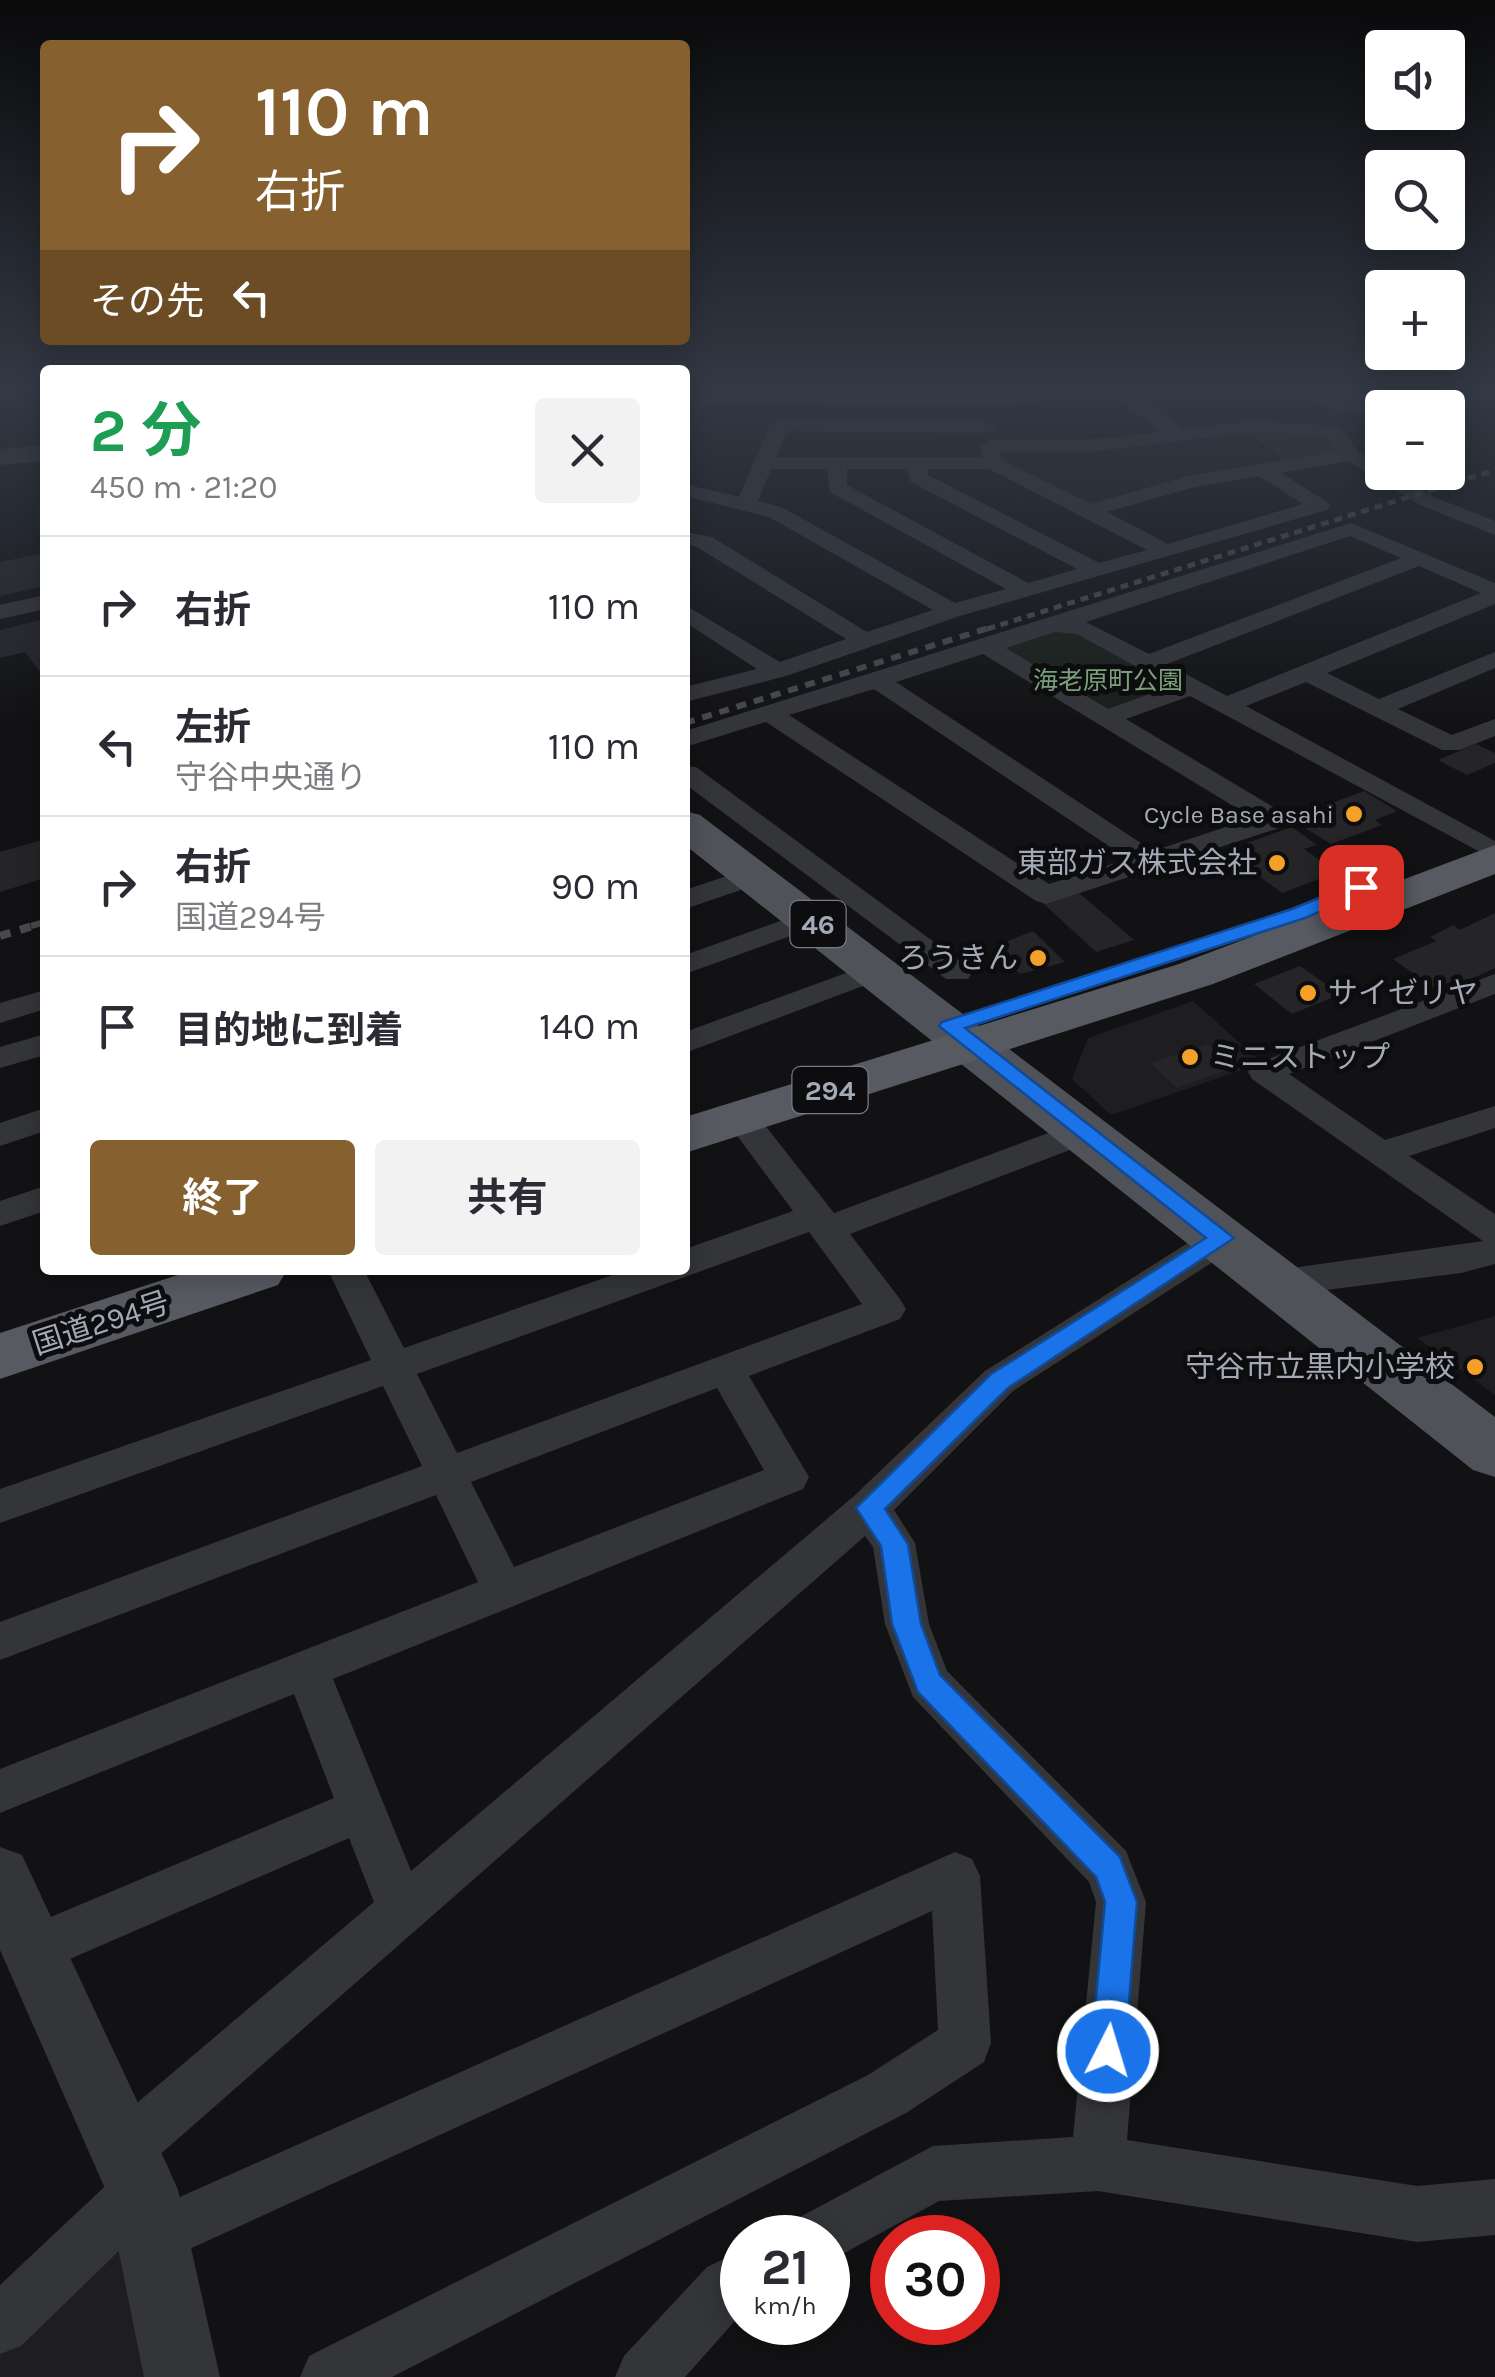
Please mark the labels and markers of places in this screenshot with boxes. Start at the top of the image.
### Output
place label: Cycle Base asahi [1144,800,1334,829]
marker: Cycle Base asahi [1343,803,1365,825]
place label: 東部ガス株式会社 [1017,845,1257,881]
pin [1319,845,1404,930]
marker: 東部ガス株式会社 [1266,852,1288,874]
place label: ろうきん [898,940,1018,976]
marker: ろうきん [1027,947,1049,969]
place label: サイゼリヤ [1328,975,1478,1011]
marker: サイゼリヤ [1297,982,1319,1004]
place label: ミニストップ [1210,1039,1390,1075]
marker: ミニストップ [1179,1046,1201,1068]
place label: 守谷市立黒内小学校 [1185,1349,1455,1385]
marker: 守谷市立黒内小学校 [1464,1356,1486,1378]

